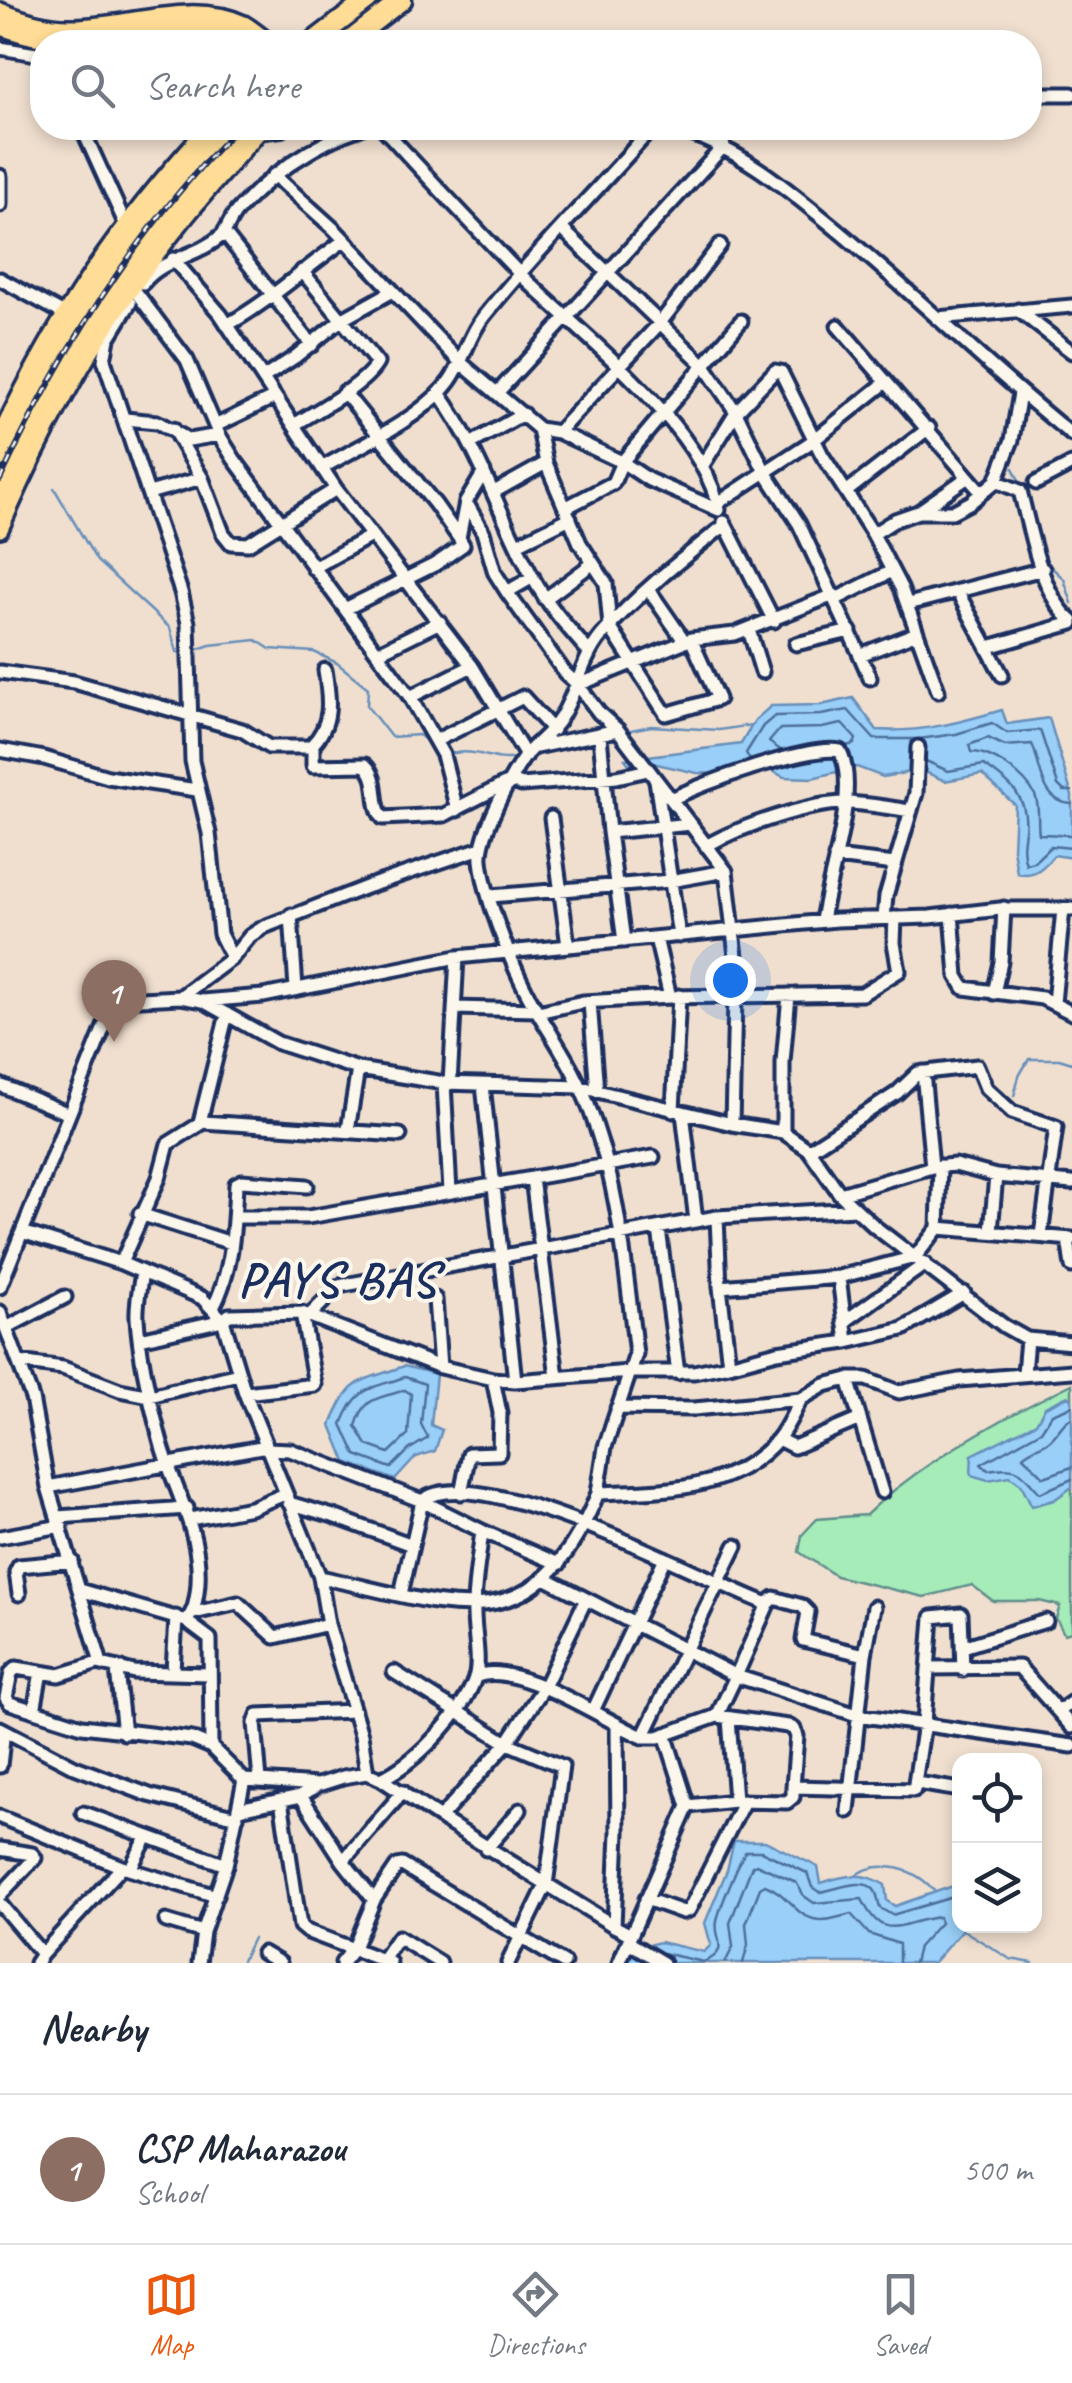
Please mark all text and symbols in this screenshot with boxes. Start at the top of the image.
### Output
search box [30,30,1042,140]
icon: search [65,58,120,113]
text: Search here [145,62,300,109]
your location [705,955,756,1006]
pin: 1 [82,960,146,1042]
district label: PAYS BAS [238,1248,447,1311]
map controls [952,1753,1042,1933]
button: locate [952,1753,1042,1843]
button: layers [952,1843,1042,1933]
text: Nearby [40,2002,146,2055]
text: CSP Maharazou [135,2125,345,2172]
text: 1 [65,2149,80,2190]
text: 500 m [963,2149,1032,2190]
text: School [135,2172,204,2213]
tab: Map [144,2267,199,2362]
tab: Directions [487,2267,585,2362]
tab: Saved [873,2267,928,2362]

